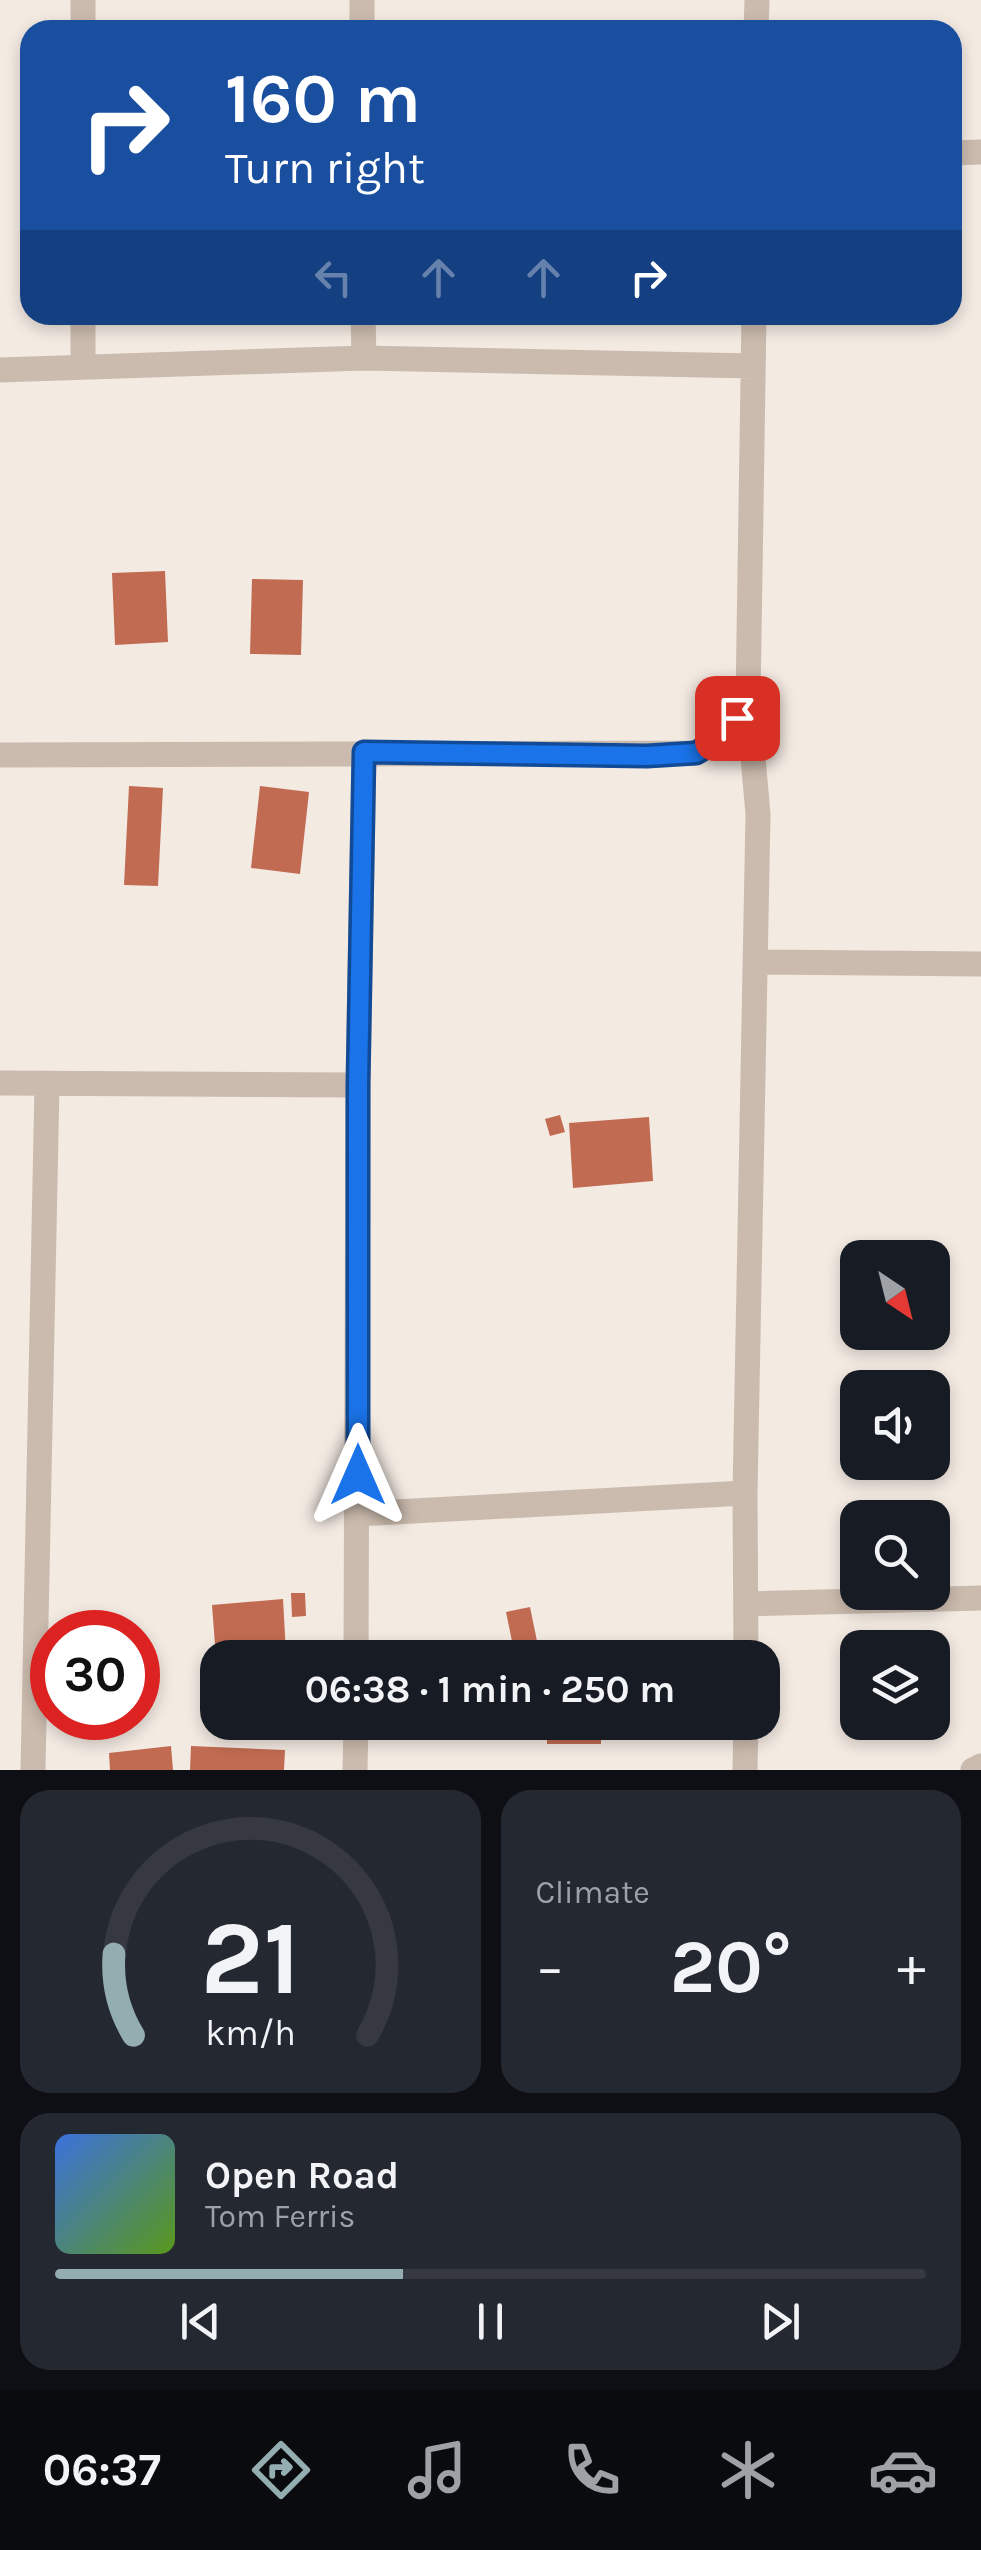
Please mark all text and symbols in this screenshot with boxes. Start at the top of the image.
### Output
text: 160 m [225,58,421,140]
icon: right [60,60,190,190]
text: Turn right [225,142,425,194]
icon: left [306,250,361,305]
icon: ahead [411,250,466,305]
icon: ahead [516,250,571,305]
icon: right [621,250,676,305]
pin [695,676,780,761]
icon: arrive [710,691,765,746]
north arrow [840,1240,950,1350]
map controls [840,1240,950,1740]
button: sound [840,1370,950,1480]
position arrow [306,1423,410,1527]
button: search [840,1500,950,1610]
speed limit sign: 30 [30,1610,160,1740]
button: layers [840,1630,950,1740]
text: 06:38 · 1 min · 250 m [305,1667,675,1712]
text: Climate [536,1874,650,1911]
text: 21 [200,1898,300,2019]
text: 20° [670,1923,792,2011]
text: − [536,1935,564,1999]
text: + [897,1935,926,1999]
text: km/h [205,2012,296,2054]
text: Open Road [205,2153,399,2198]
text: Tom Ferris [205,2198,355,2235]
icon: previous [173,2294,228,2349]
icon: pause [463,2294,518,2349]
icon: next [753,2294,808,2349]
icon: directions [246,2435,316,2505]
icon: music [402,2435,472,2505]
icon: phone [557,2435,627,2505]
icon: climate [713,2435,783,2505]
icon: car [868,2435,938,2505]
text: 06:37 [43,2444,161,2496]

